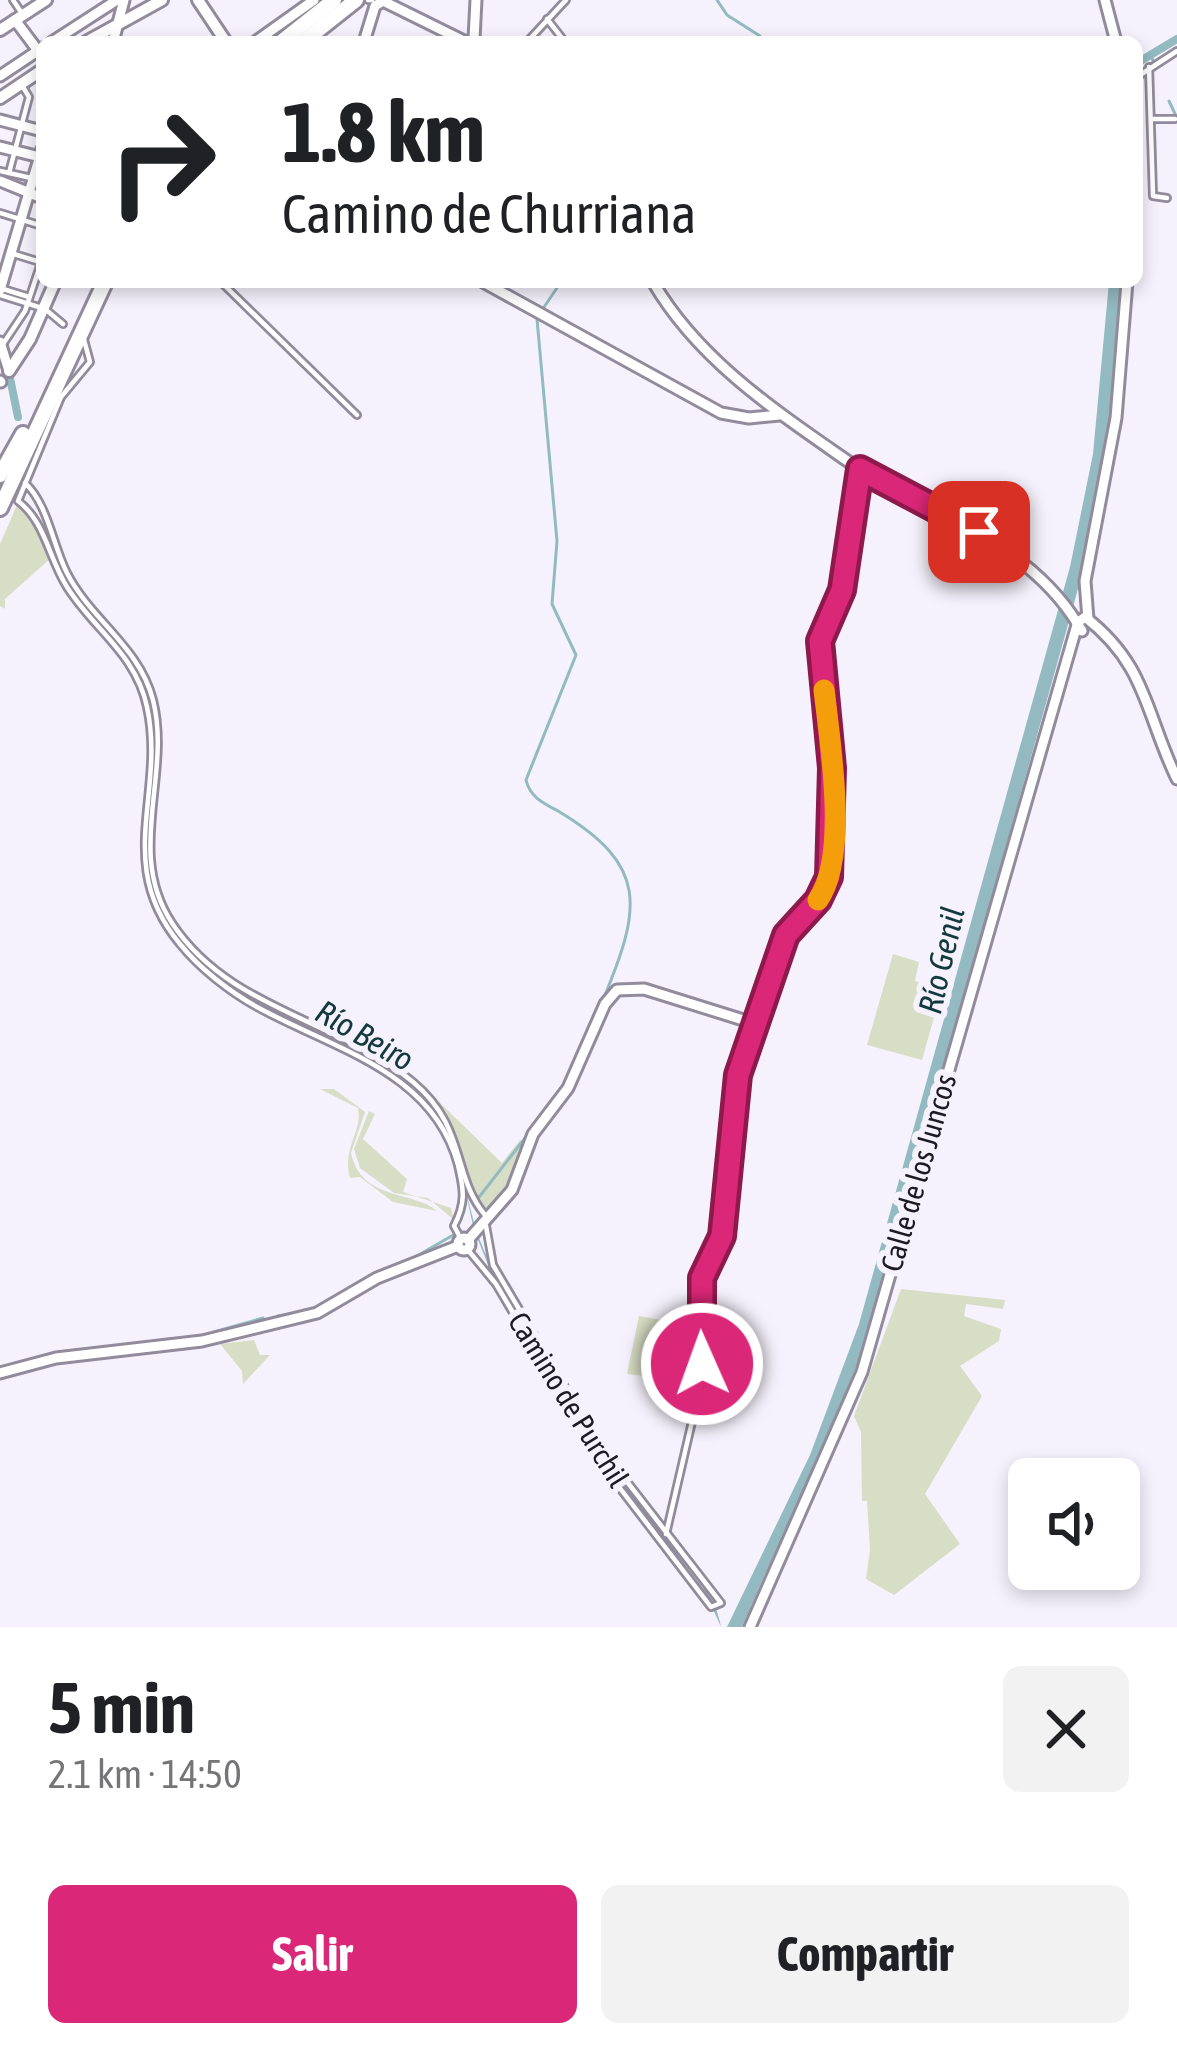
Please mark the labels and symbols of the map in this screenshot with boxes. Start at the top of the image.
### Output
pin [928,481,1030,583]
water label: Río Genil [910,903,972,1017]
water label: Río Beiro [309,992,421,1078]
street label: Calle de los Juncos [874,1070,962,1275]
position arrow [639,1301,765,1427]
street label: Camino de Purchil [502,1306,636,1493]

